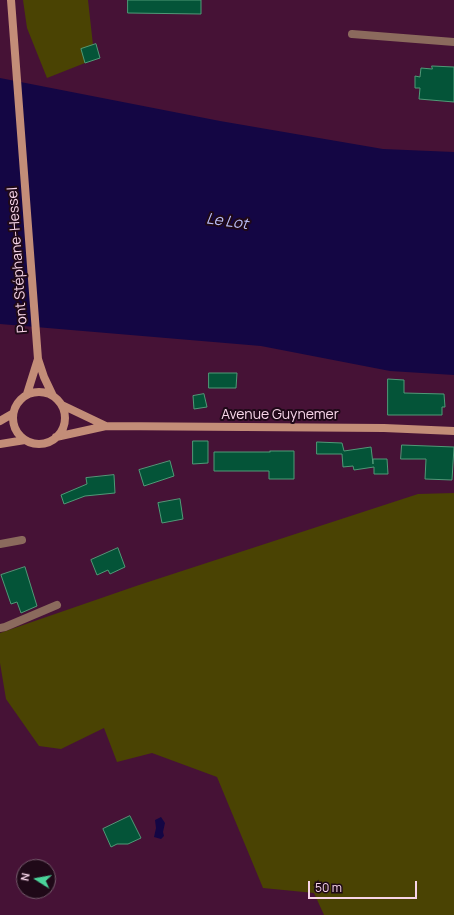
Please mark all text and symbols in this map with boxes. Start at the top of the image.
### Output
street label: Pont Stéphane-Hessel [5,186,31,334]
water label: Le Lot [205,210,249,234]
street label: Avenue Guynemer [221,407,339,423]
north arrow [16,859,56,899]
text: N [17,871,33,882]
scale bar [310,873,419,899]
text: 50 m [315,879,342,896]

